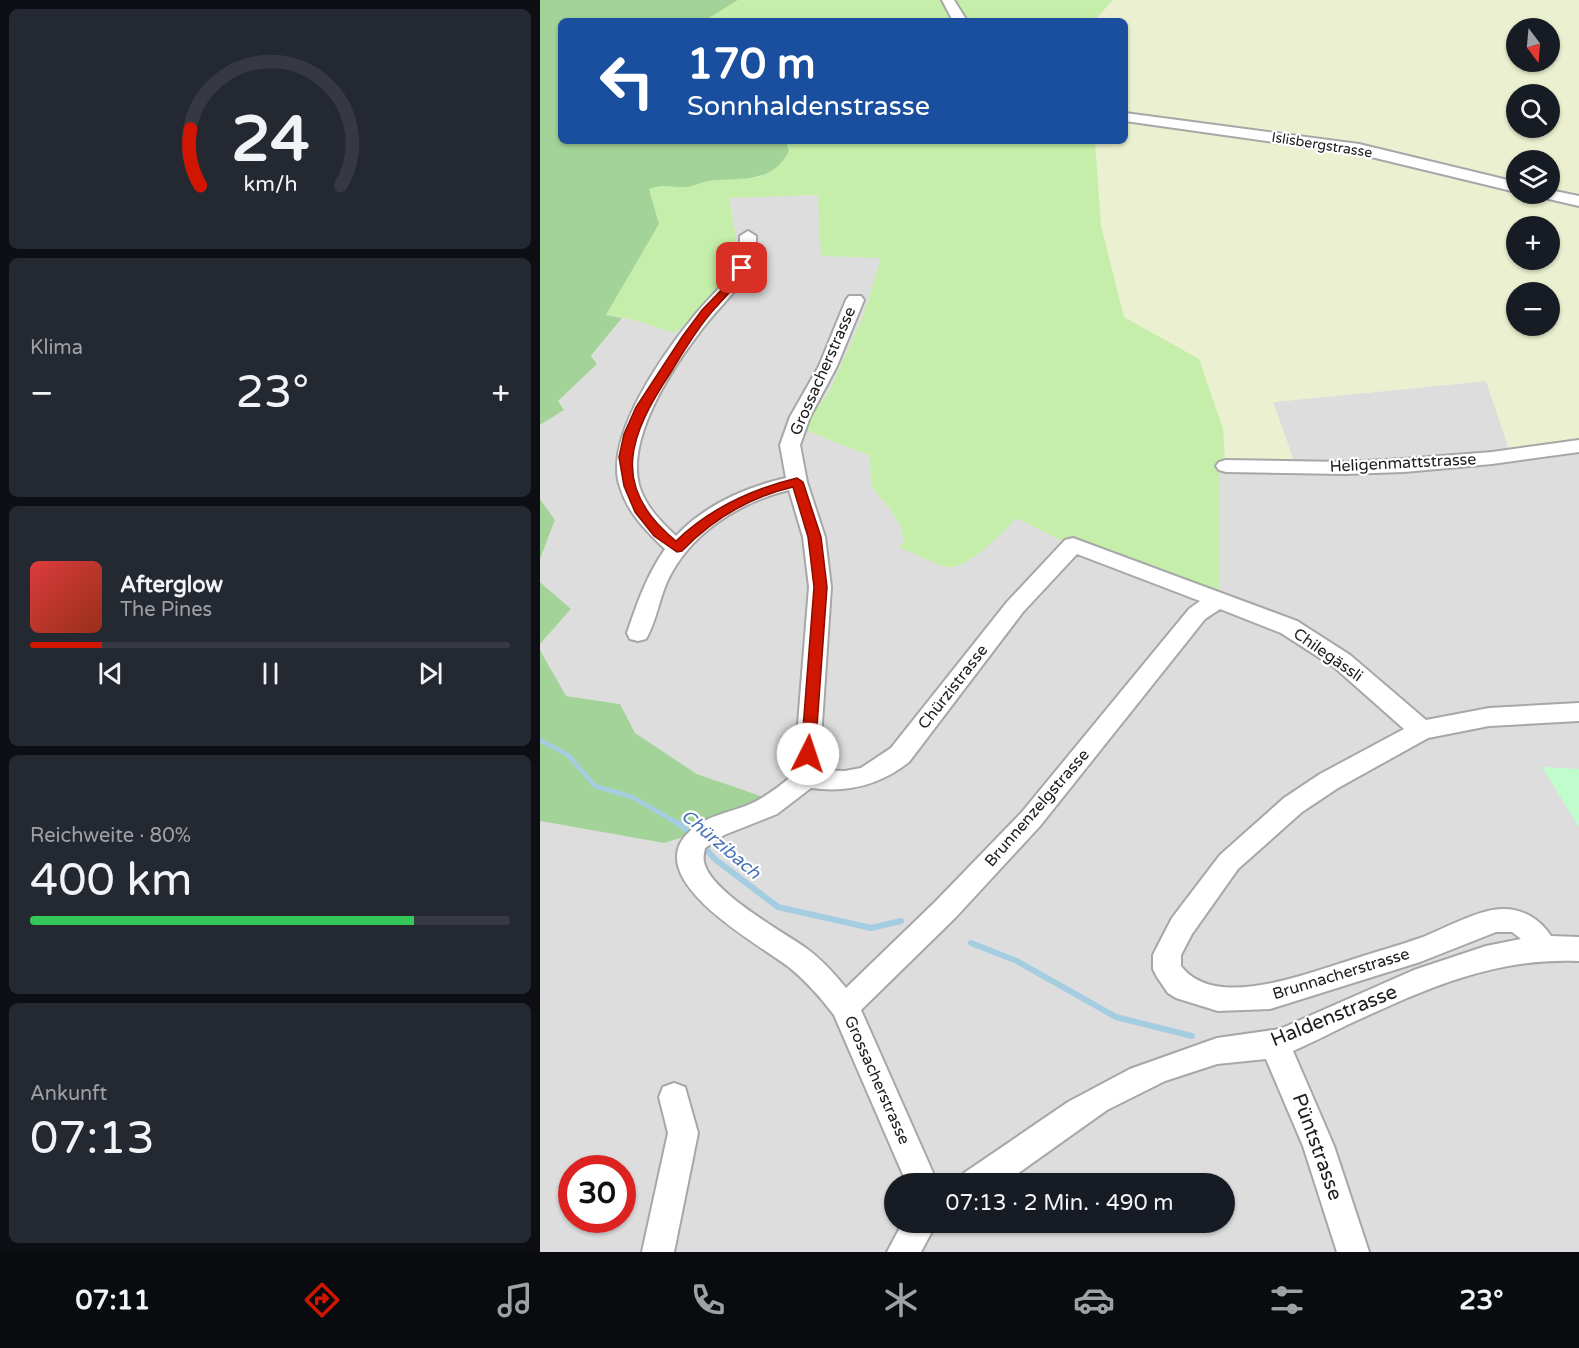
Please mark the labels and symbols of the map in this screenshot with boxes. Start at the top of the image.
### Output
north arrow [1506,18,1560,72]
street label: Islisbergstrasse [1270,129,1374,161]
pin [716,242,767,293]
street label: Grossacherstrasse [786,304,860,438]
street label: Heligenmattstrasse [1329,449,1477,477]
street label: Chilegässli [1289,624,1367,686]
street label: Chürzistrasse [914,641,992,733]
position arrow [776,722,840,786]
street label: Brunnenzelgstrasse [980,745,1094,871]
water label: Chürzibach [677,804,766,884]
street label: Brunnacherstrasse [1270,944,1412,1004]
street label: Haldenstrasse [1267,980,1401,1052]
street label: Grossacherstrasse [840,1013,914,1147]
street label: Püntstrasse [1287,1090,1347,1204]
speed limit sign: 30 [558,1155,636,1233]

